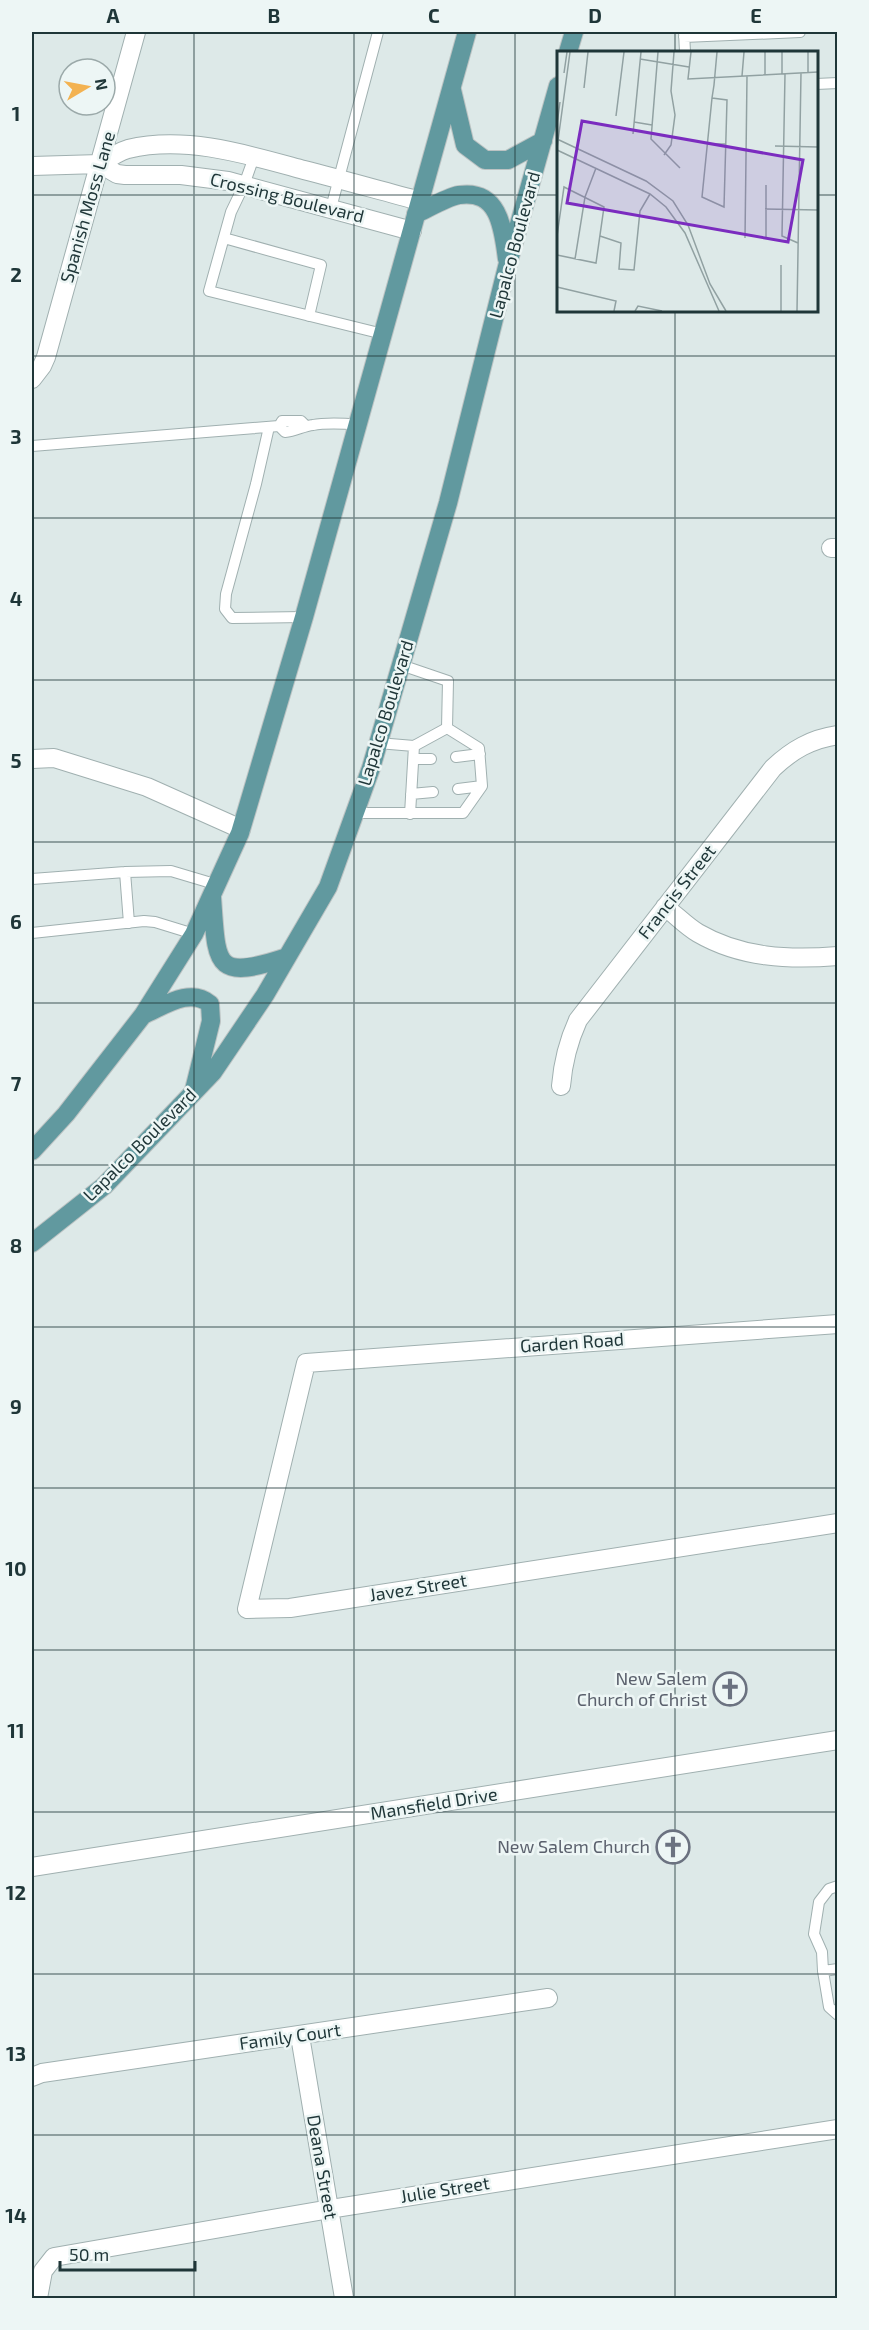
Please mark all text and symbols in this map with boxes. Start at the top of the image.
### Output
text: A [106,3,120,27]
text: B [268,3,280,27]
text: C [428,3,440,27]
text: D [588,3,602,27]
text: E [750,3,762,27]
inset map [557,51,818,312]
north arrow [57,57,117,117]
text: N [92,77,113,92]
text: 1 [12,101,20,125]
street label: Spanish Moss Lane [55,128,119,285]
street label: Crossing Boulevard [208,167,367,227]
street label: Lapalco Boulevard [484,169,544,321]
text: 2 [10,262,22,286]
text: 3 [10,424,22,448]
text: 4 [10,586,23,610]
street label: Lapalco Boulevard [352,637,418,788]
text: 5 [10,748,22,772]
street label: Francis Street [633,840,720,943]
text: 6 [10,909,22,933]
text: 7 [11,1071,22,1095]
street label: Lapalco Boulevard [78,1083,200,1205]
text: 8 [10,1233,22,1257]
street label: Garden Road [519,1327,625,1357]
text: 9 [10,1394,22,1418]
text: 10 [5,1556,27,1580]
street label: Javez Street [368,1568,468,1606]
place label: New Salem Church of Christ [577,1667,707,1710]
church icon: New Salem Church of Christ [712,1671,748,1707]
text: 11 [7,1718,25,1742]
street label: Mansfield Drive [369,1782,499,1824]
church icon: New Salem Church [655,1829,691,1865]
place label: New Salem Church [497,1835,650,1857]
text: 12 [6,1880,26,1904]
street label: Family Court [238,2018,342,2054]
text: 13 [6,2041,26,2065]
street label: Deana Street [303,2113,343,2221]
street label: Julie Street [399,2171,491,2207]
text: 14 [5,2203,27,2227]
scale bar [60,2234,195,2272]
text: 50 m [69,2243,109,2265]

